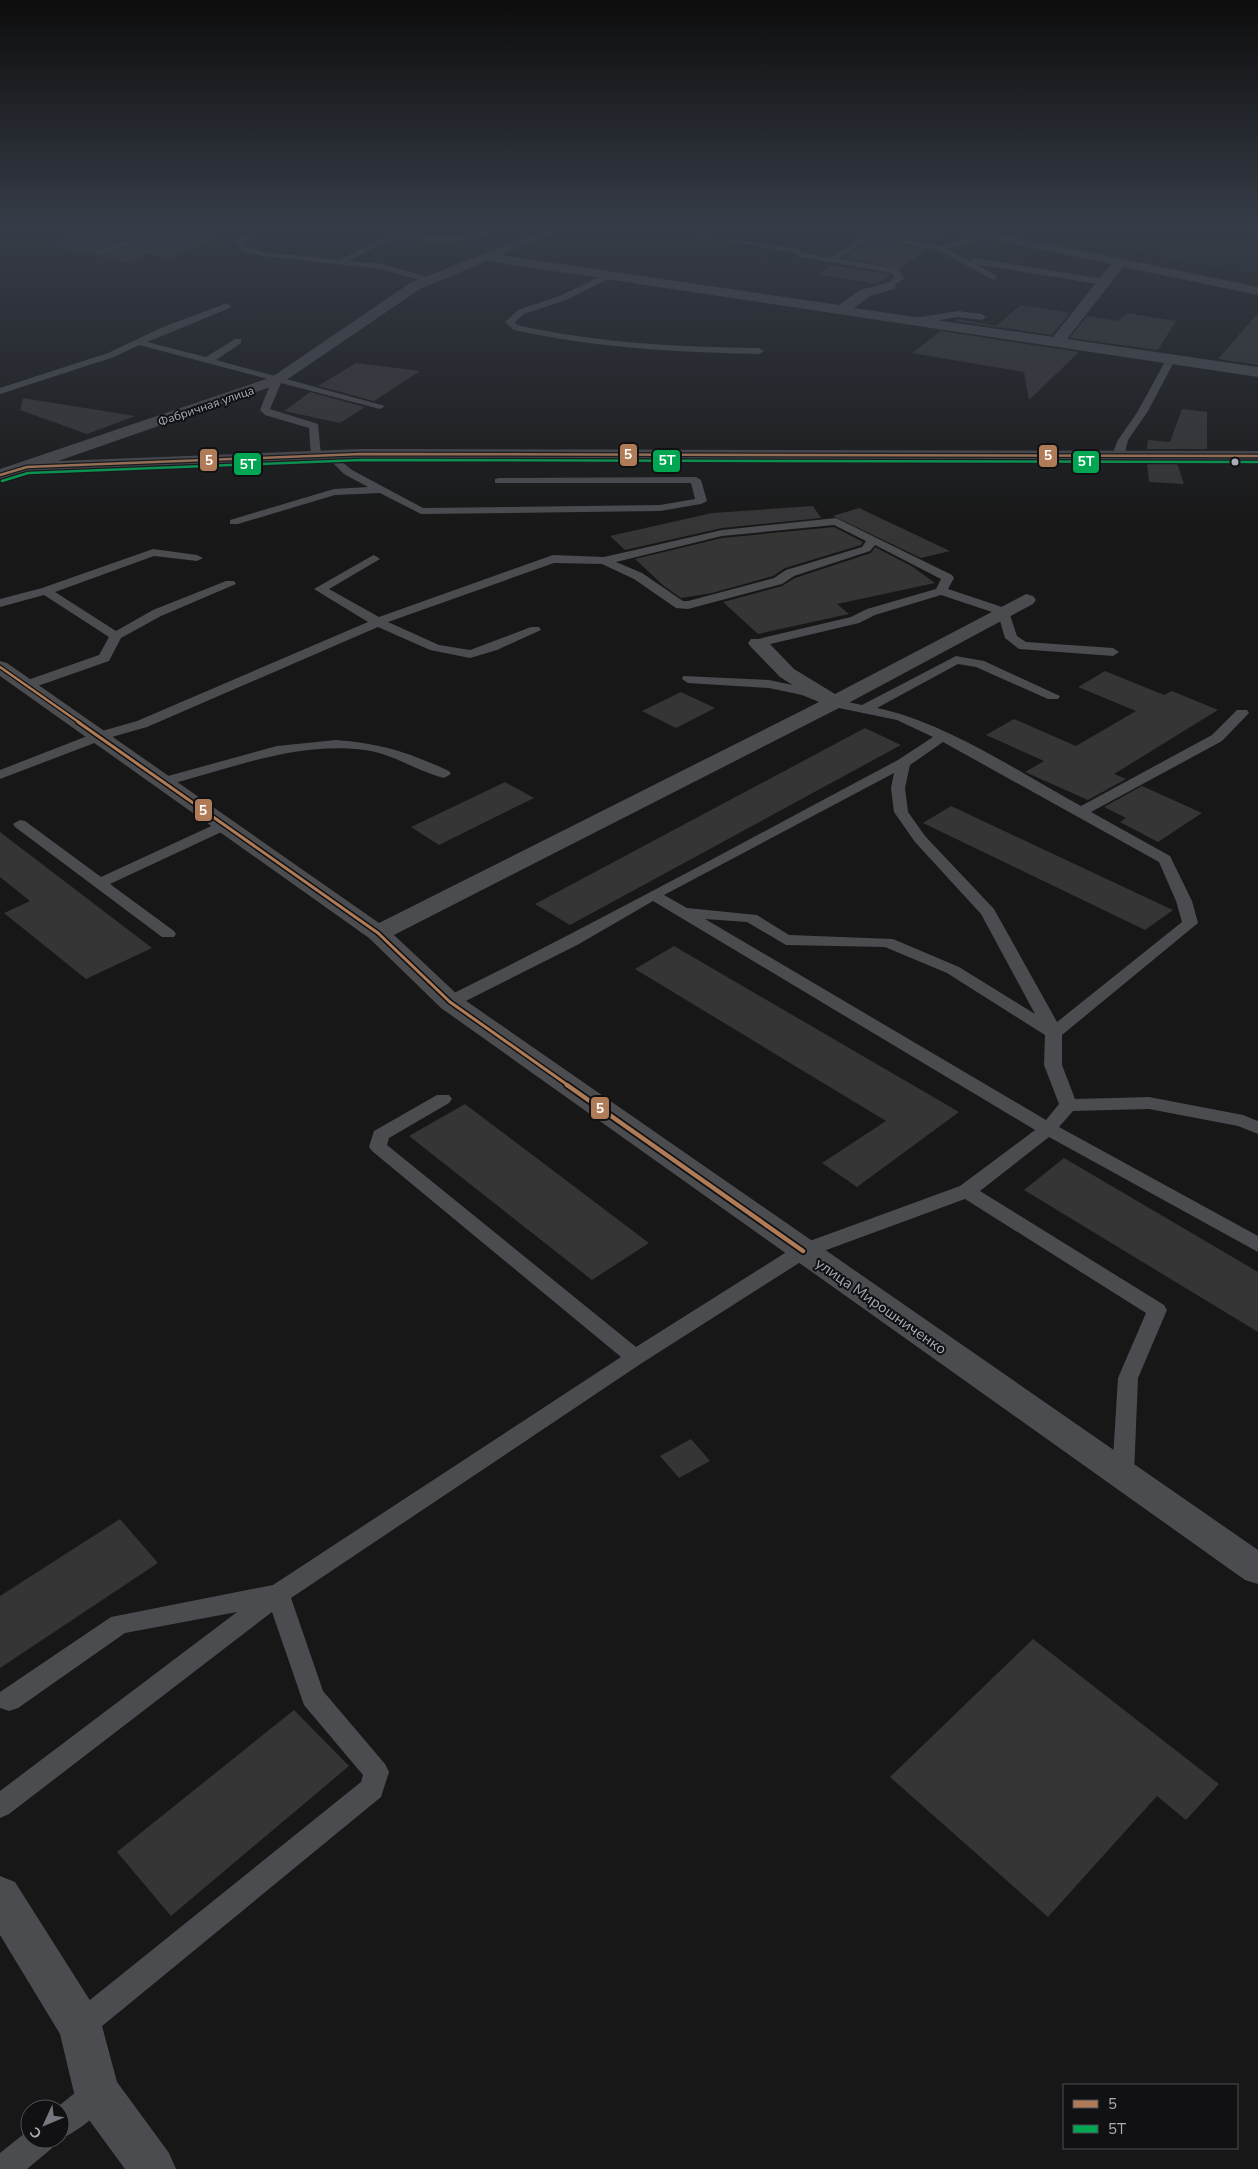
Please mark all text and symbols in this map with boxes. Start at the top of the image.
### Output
street label: Фабричная улица [156,382,256,430]
line badge: 5 [619,443,638,467]
line badge: 5 [1038,444,1058,468]
text: 5 [624,445,632,464]
text: 5 [1044,446,1052,465]
line badge: 5 [199,448,218,472]
line badge: 5Т [652,449,681,473]
line badge: 5Т [1072,450,1100,474]
text: 5 [205,451,213,470]
text: 5Т [658,451,676,470]
line badge: 5Т [233,452,262,476]
text: 5Т [1077,452,1095,471]
text: 5Т [239,455,257,474]
unlabelled marker [1230,457,1240,467]
line badge: 5 [194,798,213,822]
text: 5 [199,801,207,820]
line badge: 5 [590,1096,610,1120]
text: 5 [596,1099,604,1118]
street label: улица Мирошниченко [811,1253,951,1359]
legend [1063,2084,1238,2149]
text: 5 [1108,2094,1117,2114]
north arrow [20,2099,70,2149]
text: 5Т [1108,2119,1126,2139]
text: С [26,2122,46,2143]

